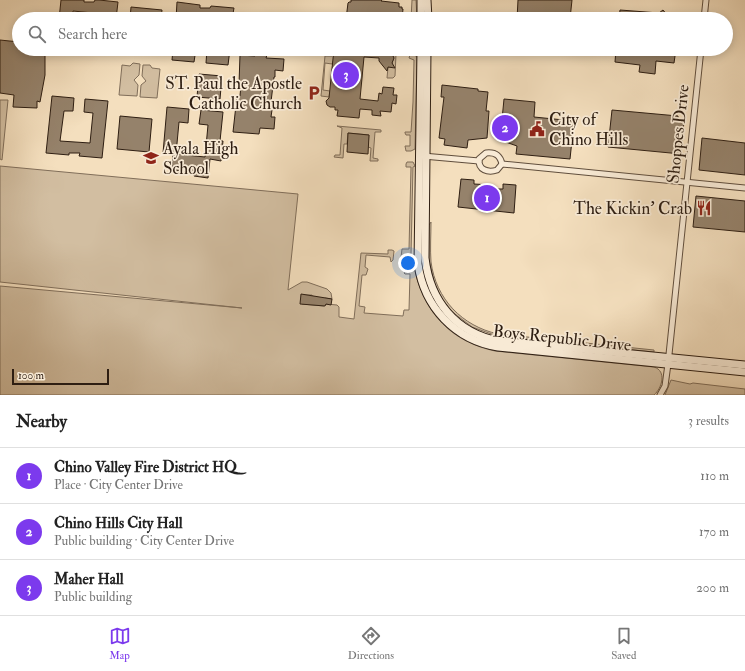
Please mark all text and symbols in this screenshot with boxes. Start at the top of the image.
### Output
search box [12,12,733,56]
icon: search [26,23,48,45]
text: Search here [58,25,127,44]
pin: 3 [333,60,359,90]
place label: ST. Paul the Apostle Catholic Church [165,73,302,114]
parking icon: ST. Paul the Apostle Catholic Church [305,84,323,102]
street label: Shoppes Drive [662,84,695,185]
place label: City of Chino Hills [549,109,629,150]
pin: 2 [492,113,518,143]
public building icon: City of Chino Hills [528,120,546,138]
place label: Ayala High School [162,138,239,179]
school or university icon: Ayala High School [142,149,160,167]
pin: 1 [474,183,500,213]
place label: The Kickin' Crab [573,198,692,219]
restaurant icon: The Kickin' Crab [695,199,713,217]
your location [398,253,418,273]
street label: Boys Republic Drive [492,320,632,357]
scale bar [12,367,109,386]
text: 100 m [18,369,44,382]
text: Nearby [16,411,67,432]
text: 3 results [688,413,729,429]
text: Chino Valley Fire District HQ [54,458,237,477]
text: 1 [27,468,31,484]
text: 110 m [700,468,729,484]
text: Place · City Center Drive [54,477,183,493]
text: Chino Hills City Hall [54,514,183,533]
text: 2 [26,524,32,540]
text: 170 m [699,524,729,540]
text: Public building · City Center Drive [54,533,234,549]
text: Maher Hall [54,570,124,589]
text: 3 [27,580,32,596]
text: 200 m [696,580,729,596]
text: Public building [54,589,132,605]
tab: Map [109,625,131,662]
tab: Directions [348,625,394,662]
tab: Saved [611,625,636,662]

